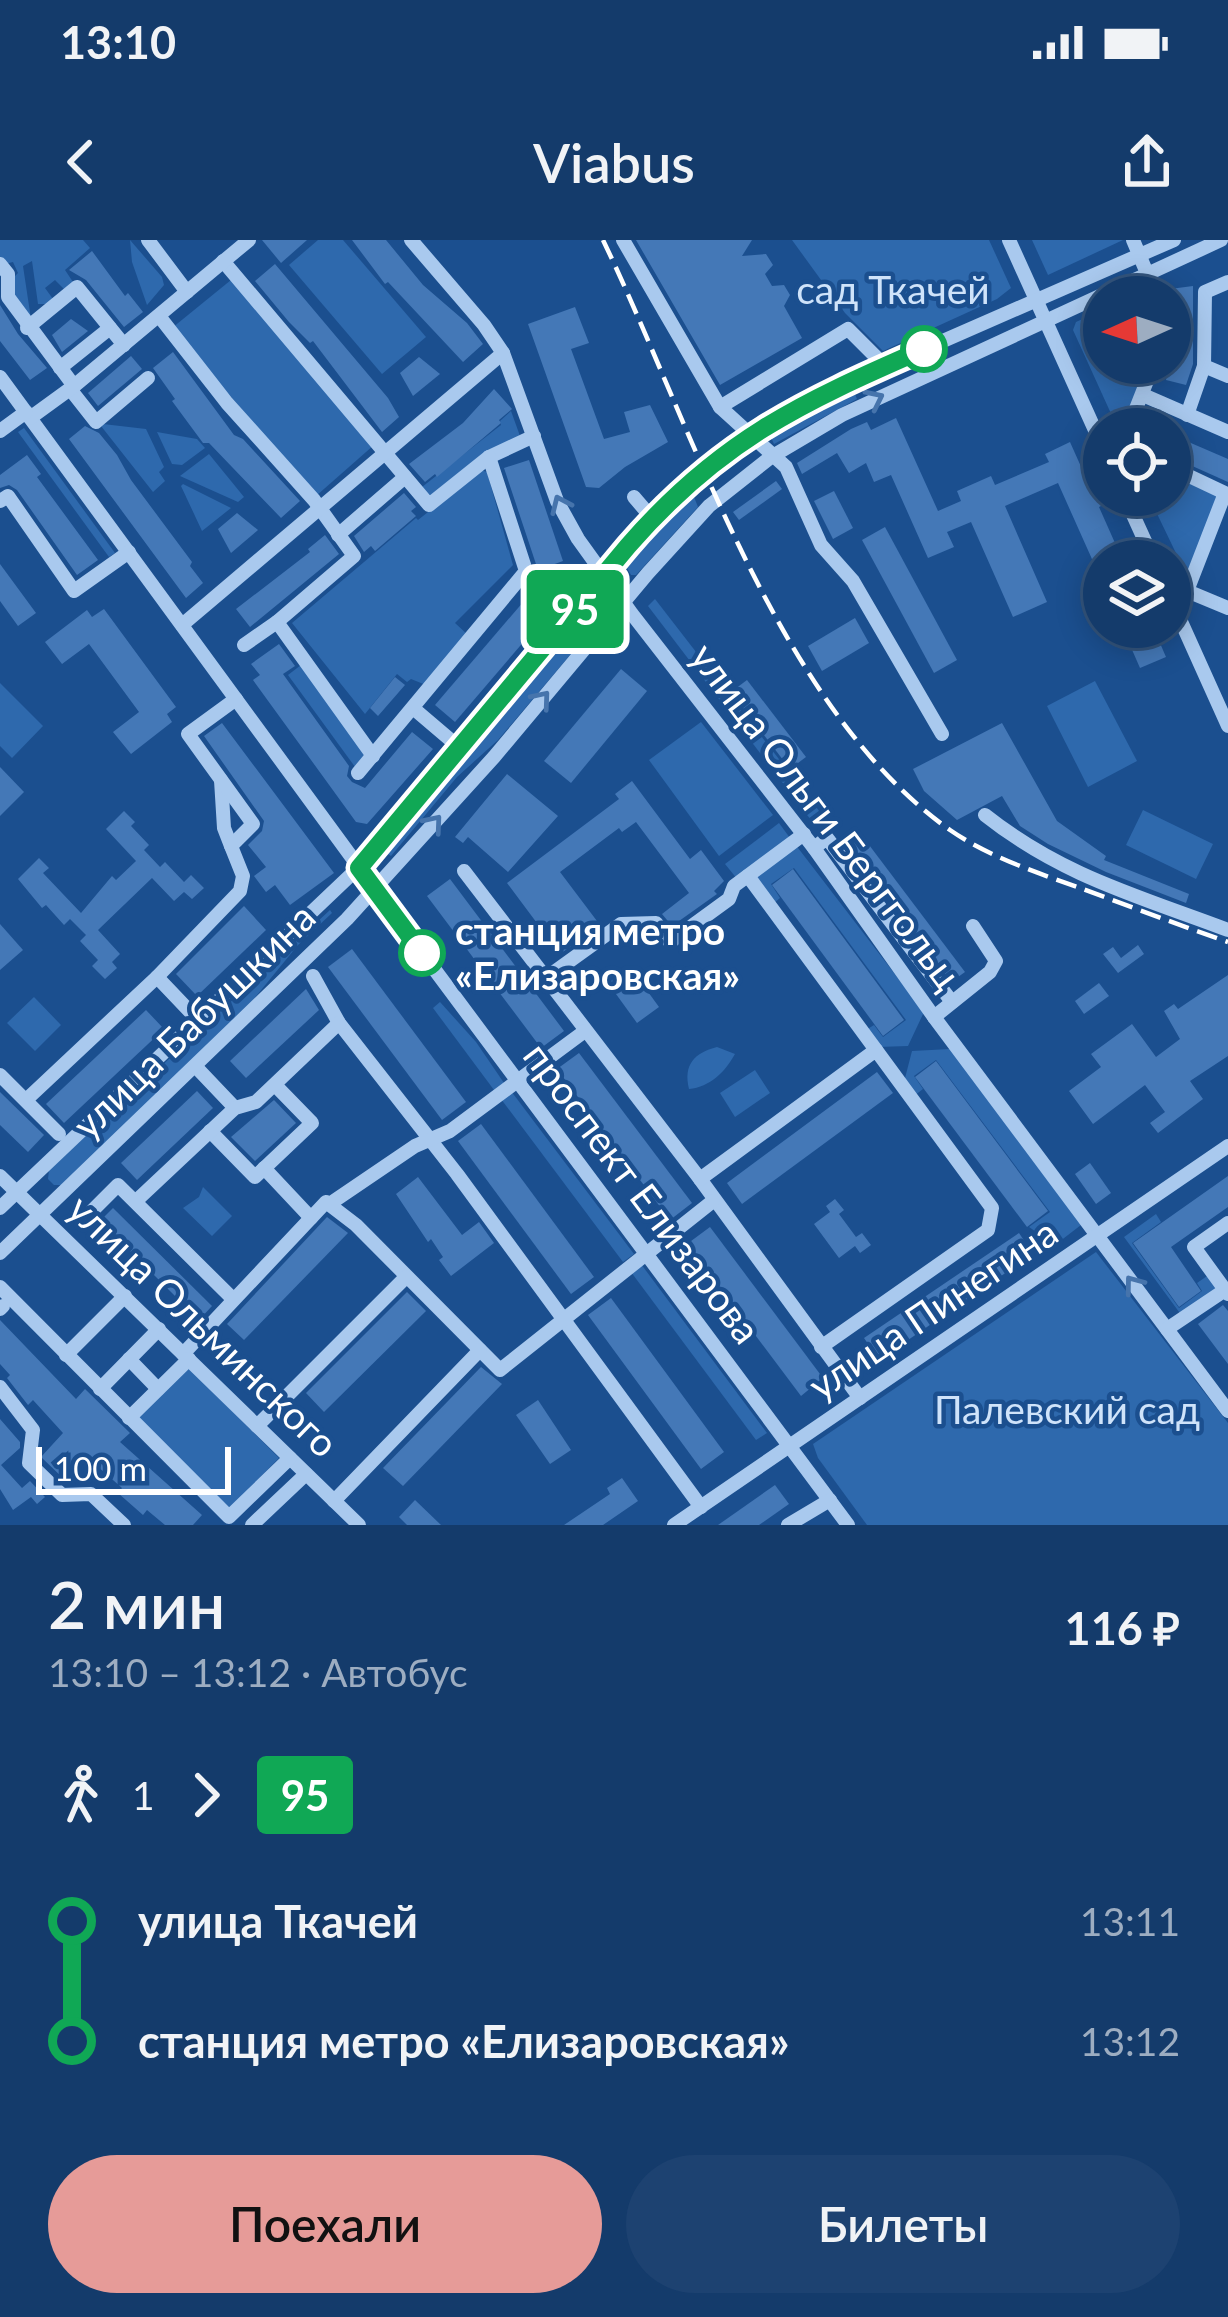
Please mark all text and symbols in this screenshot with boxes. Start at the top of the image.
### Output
text: 13:10 [60,15,176,69]
icon: back [48,129,114,195]
icon: share [1114,129,1180,195]
text: Viabus [533,130,695,195]
park label: сад Ткачей [796,266,990,312]
north arrow [1083,276,1191,384]
map controls [1083,276,1191,648]
unlabelled marker [902,327,946,371]
one-way arrow [863,390,884,413]
button: locate [1083,408,1191,516]
one-way arrow [551,495,575,516]
button: layers [1083,540,1191,648]
line badge: 95 [521,570,629,648]
text: 95 [551,584,599,634]
street label: улица Ольги Берггольц [682,634,972,997]
one-way arrow [528,691,550,713]
one-way arrow [419,815,441,837]
street label: улица Бабушкина [63,893,324,1147]
place label: станция метро «Елизаровская» [455,907,740,998]
marker: станция метро «Елизаровская» [400,931,444,975]
street label: проспект Елизарова [515,1033,771,1352]
street label: улица Ольминского [59,1185,348,1466]
street label: улица Пинегина [799,1208,1065,1408]
one-way arrow [1125,1276,1147,1297]
park label: Палевский сад [934,1386,1200,1432]
scale bar [36,1441,231,1494]
text: 100 m [54,1448,147,1488]
text: 2 мин [48,1564,225,1643]
text: 116 ₽ [1065,1601,1180,1655]
text: 13:10 – 13:12 · Автобус [48,1649,468,1695]
icon: walk [48,1762,114,1828]
icon: forward [173,1762,239,1828]
text: 95 [281,1770,329,1820]
text: 1 [132,1772,155,1818]
text: улица Ткачей [138,1894,418,1948]
text: 13:11 [1080,1898,1180,1944]
text: станция метро «Елизаровская» [138,2014,789,2068]
text: 13:12 [1080,2018,1180,2064]
button: Поехали [48,2155,602,2293]
button: Билеты [626,2155,1180,2293]

